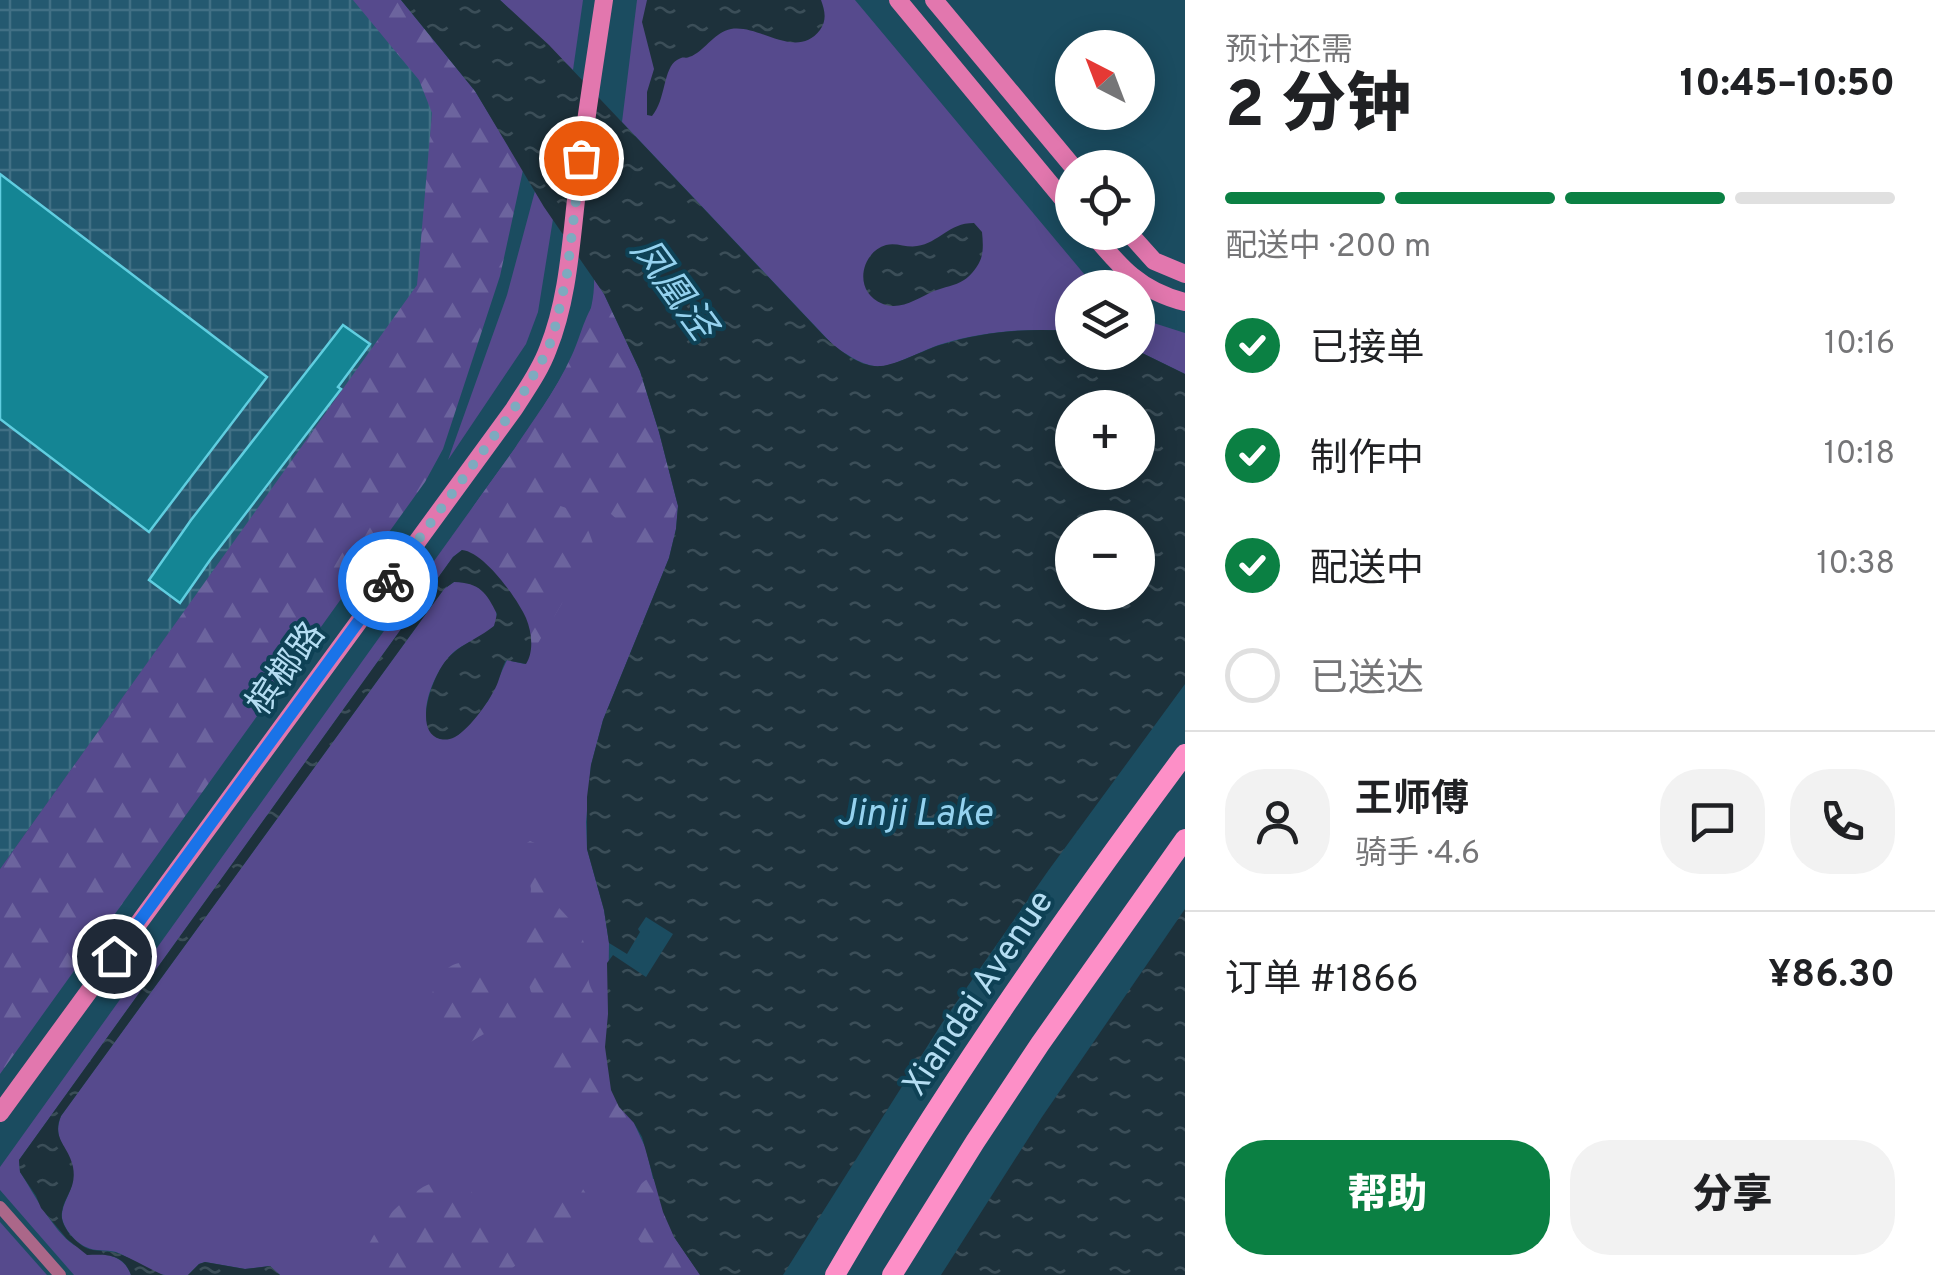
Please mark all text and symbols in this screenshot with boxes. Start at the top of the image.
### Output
north arrow [1055,30,1155,130]
map controls [1055,30,1155,610]
text: 预计还需 [1225,32,1353,72]
text: 10:45–10:50 [1680,61,1895,110]
text: 2 分钟 [1225,68,1411,150]
pin [539,116,624,201]
icon: bag [554,131,609,186]
button: locate [1055,150,1155,250]
text: 配送中 · 200 m [1225,228,1431,268]
water label: 凤凰泾 [618,230,726,353]
button: layers [1055,270,1155,370]
icon: check [1225,318,1280,373]
text: 10:16 [1824,325,1895,365]
text: 已接单 [1310,326,1424,375]
button: + [1055,390,1155,490]
icon: check [1225,428,1280,483]
text: 10:18 [1824,435,1895,475]
text: 制作中 [1310,436,1424,485]
button: − [1055,510,1155,610]
courier [338,531,438,631]
icon: check [1225,538,1280,593]
text: 10:38 [1817,545,1895,585]
text: 配送中 [1310,546,1424,595]
icon: bike [361,554,416,609]
street label: 槟榔路 [239,614,336,725]
text: 已送达 [1310,656,1424,705]
button: person [1225,769,1330,874]
button: chat [1660,769,1765,874]
button: phone [1790,769,1895,874]
text: 王师傅 [1355,777,1469,826]
water label: Jinji Lake [836,791,992,840]
text: 骑手 · 4.6 [1355,835,1480,875]
street label: Xiandai Avenue [894,882,1065,1105]
pin [72,914,157,999]
icon: home [87,929,142,984]
text: ¥86.30 [1768,952,1895,1001]
text: 订单 #1866 [1225,957,1419,1006]
button: 帮助 [1225,1140,1550,1255]
button: 分享 [1570,1140,1895,1255]

